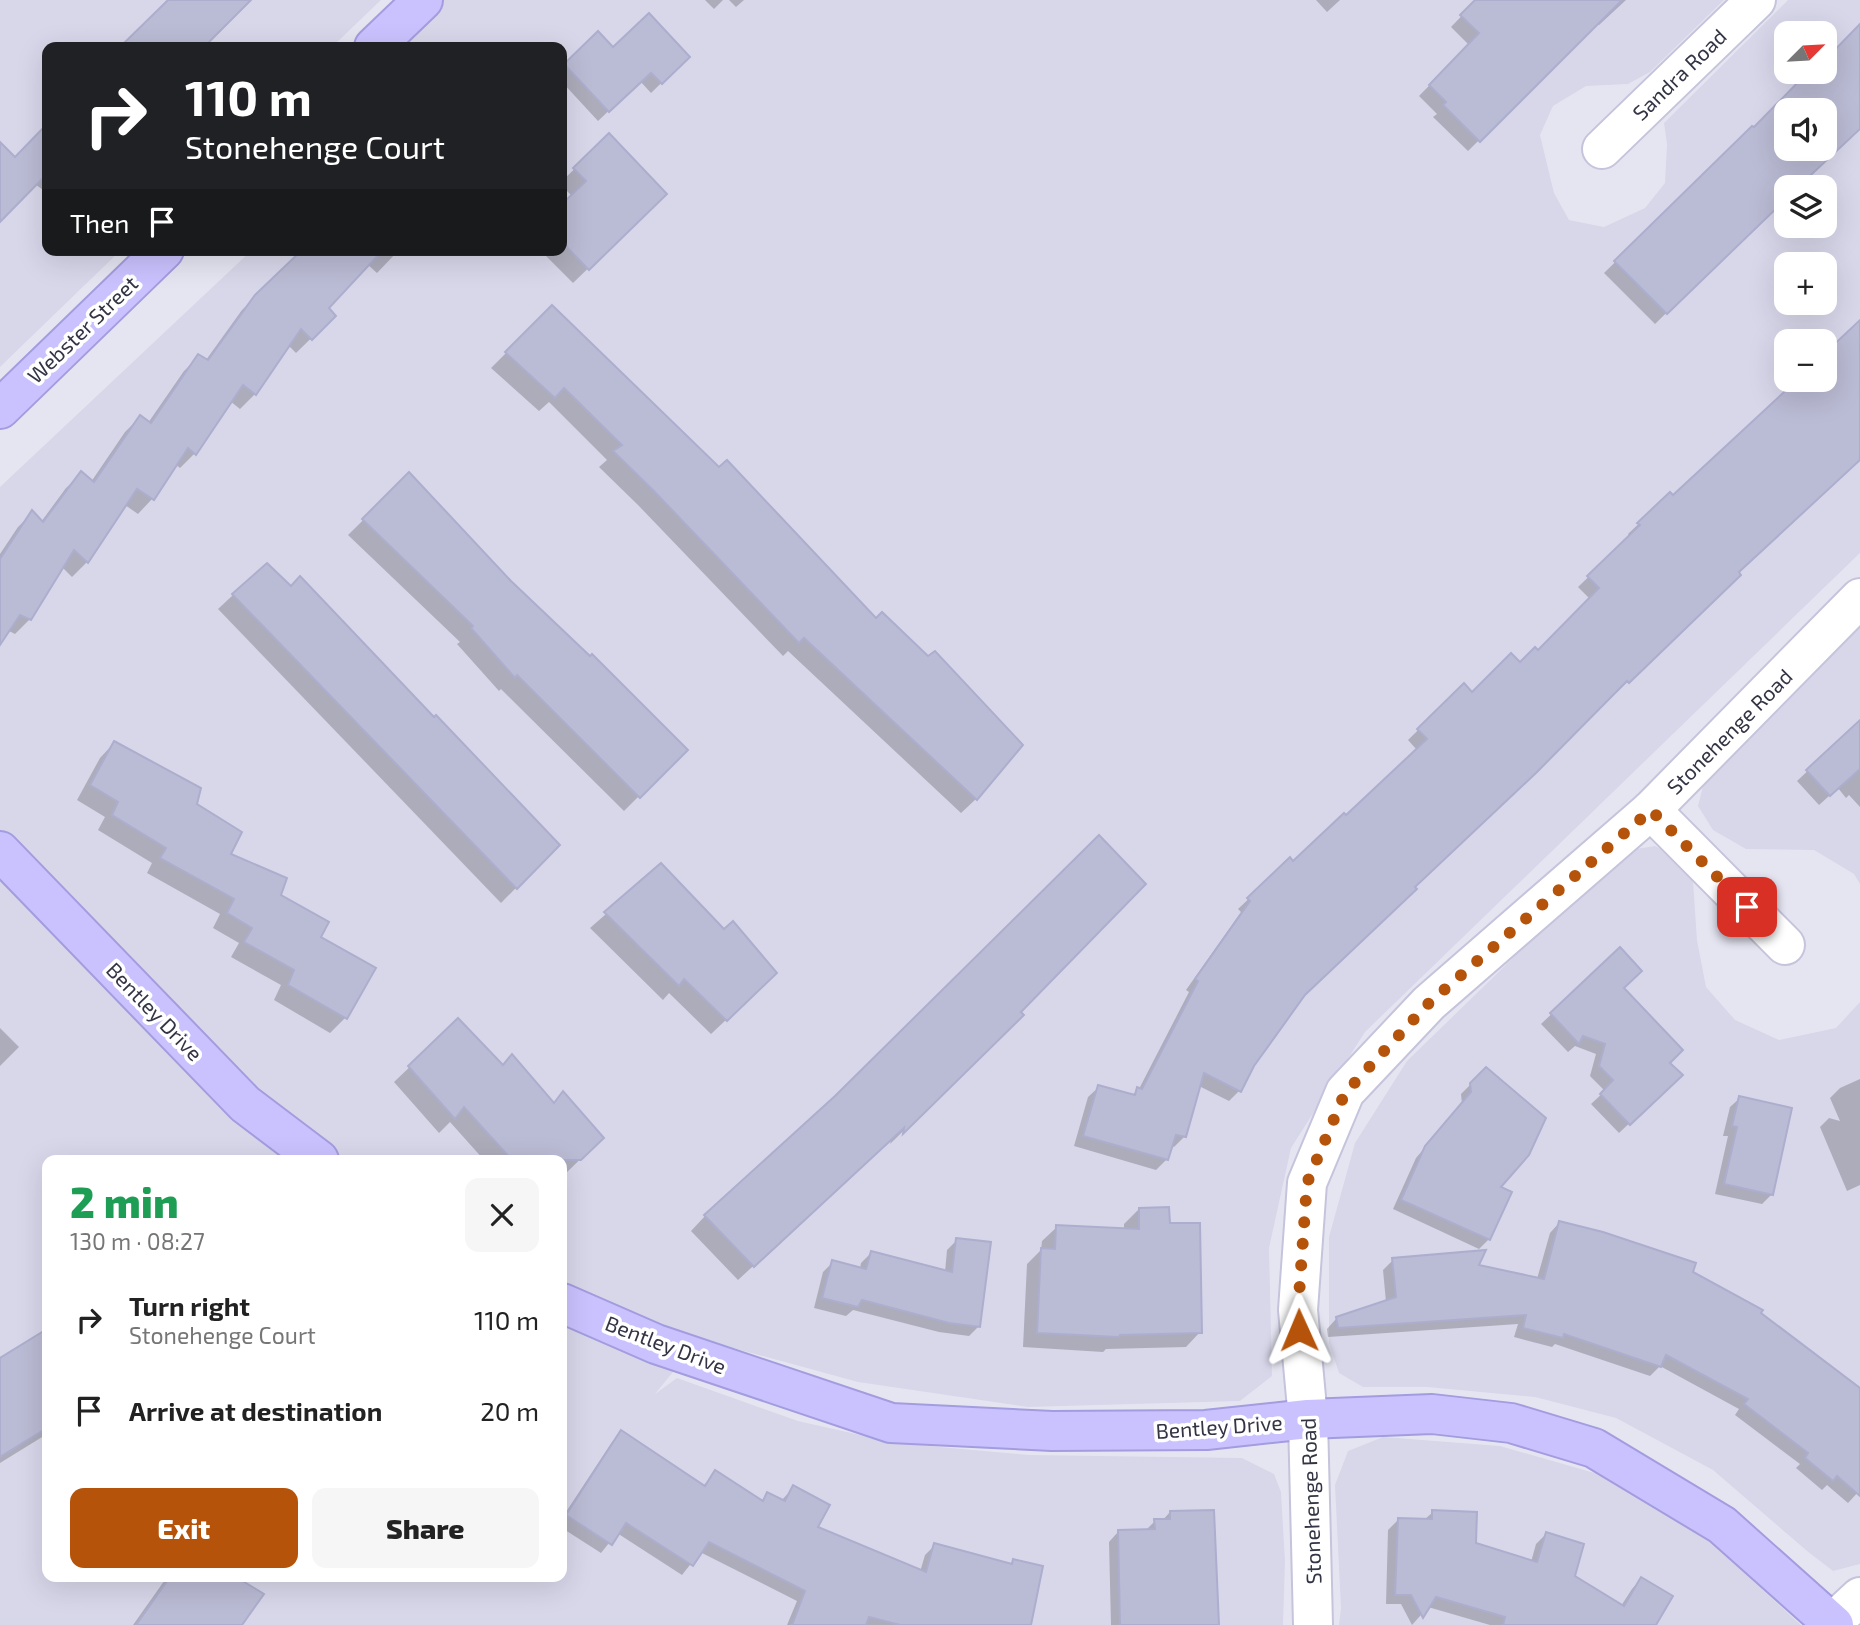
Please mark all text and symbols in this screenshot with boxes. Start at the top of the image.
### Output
north arrow [1774,21,1838,84]
map controls [1774,21,1837,392]
street label: Sandra Road [1627,23,1731,125]
text: 110 m [185,67,312,126]
icon: right [70,70,161,161]
button: sound [1774,98,1837,161]
text: Stonehenge Court [185,127,445,165]
button: layers [1774,175,1837,238]
icon: arrive [143,203,181,241]
text: Then [70,207,129,238]
button: + [1774,252,1837,315]
street label: Webster Street [22,270,142,388]
button: − [1774,329,1837,392]
street label: Stonehenge Road [1661,663,1797,799]
pin [1717,877,1777,937]
icon: arrive [1728,888,1766,926]
street label: Bentley Drive [102,957,208,1065]
text: 2 min [70,1176,179,1226]
button: close [465,1178,539,1252]
text: 130 m · 08:27 [70,1227,205,1255]
text: Turn right [129,1290,250,1321]
position arrow [1262,1293,1336,1367]
icon: right [70,1301,108,1339]
text: 110 m [474,1304,539,1335]
street label: Bentley Drive [602,1310,730,1378]
text: Stonehenge Court [129,1321,316,1349]
icon: arrive [70,1392,108,1430]
text: Arrive at destination [129,1395,382,1426]
text: 20 m [480,1395,539,1426]
street label: Bentley Drive [1155,1409,1283,1443]
street label: Stonehenge Road [1295,1417,1325,1585]
button: Exit [70,1488,298,1568]
button: Share [312,1488,539,1568]

